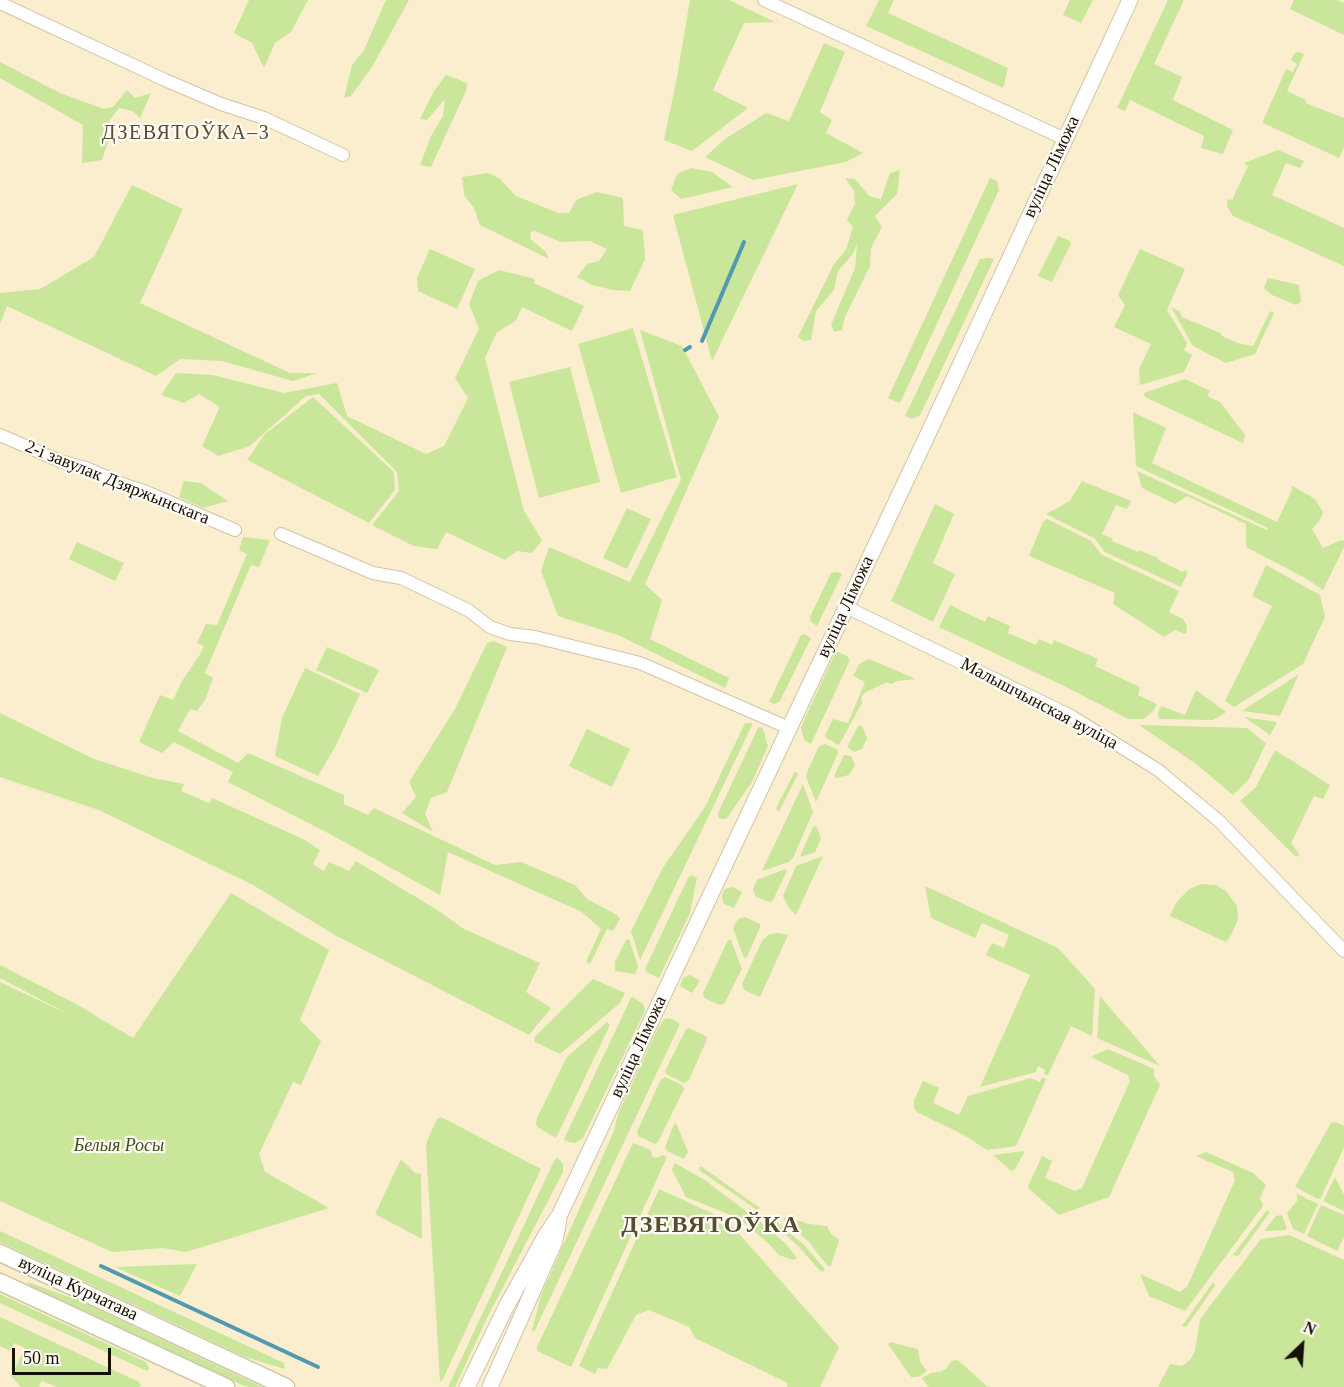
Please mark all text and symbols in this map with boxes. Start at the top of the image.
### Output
street label: вуліца Ліможа [1019,113,1085,221]
district label: ДЗЕВЯТОЎКА–3 [102,122,270,146]
street label: 2-і завулак Дзяржынскага [22,436,212,530]
street label: вуліца Ліможа [813,553,879,661]
street label: Малышчынская вуліца [957,653,1121,755]
street label: вуліца Ліможа [606,993,672,1101]
park label: Белыя Росы [74,1135,164,1157]
district label: ДЗЕВЯТОЎКА [621,1212,801,1240]
street label: вуліца Курчатава [15,1252,141,1326]
north arrow [1272,1315,1332,1375]
text: N [1301,1318,1319,1338]
scale bar [15,1336,114,1374]
text: 50 m [23,1348,60,1368]

